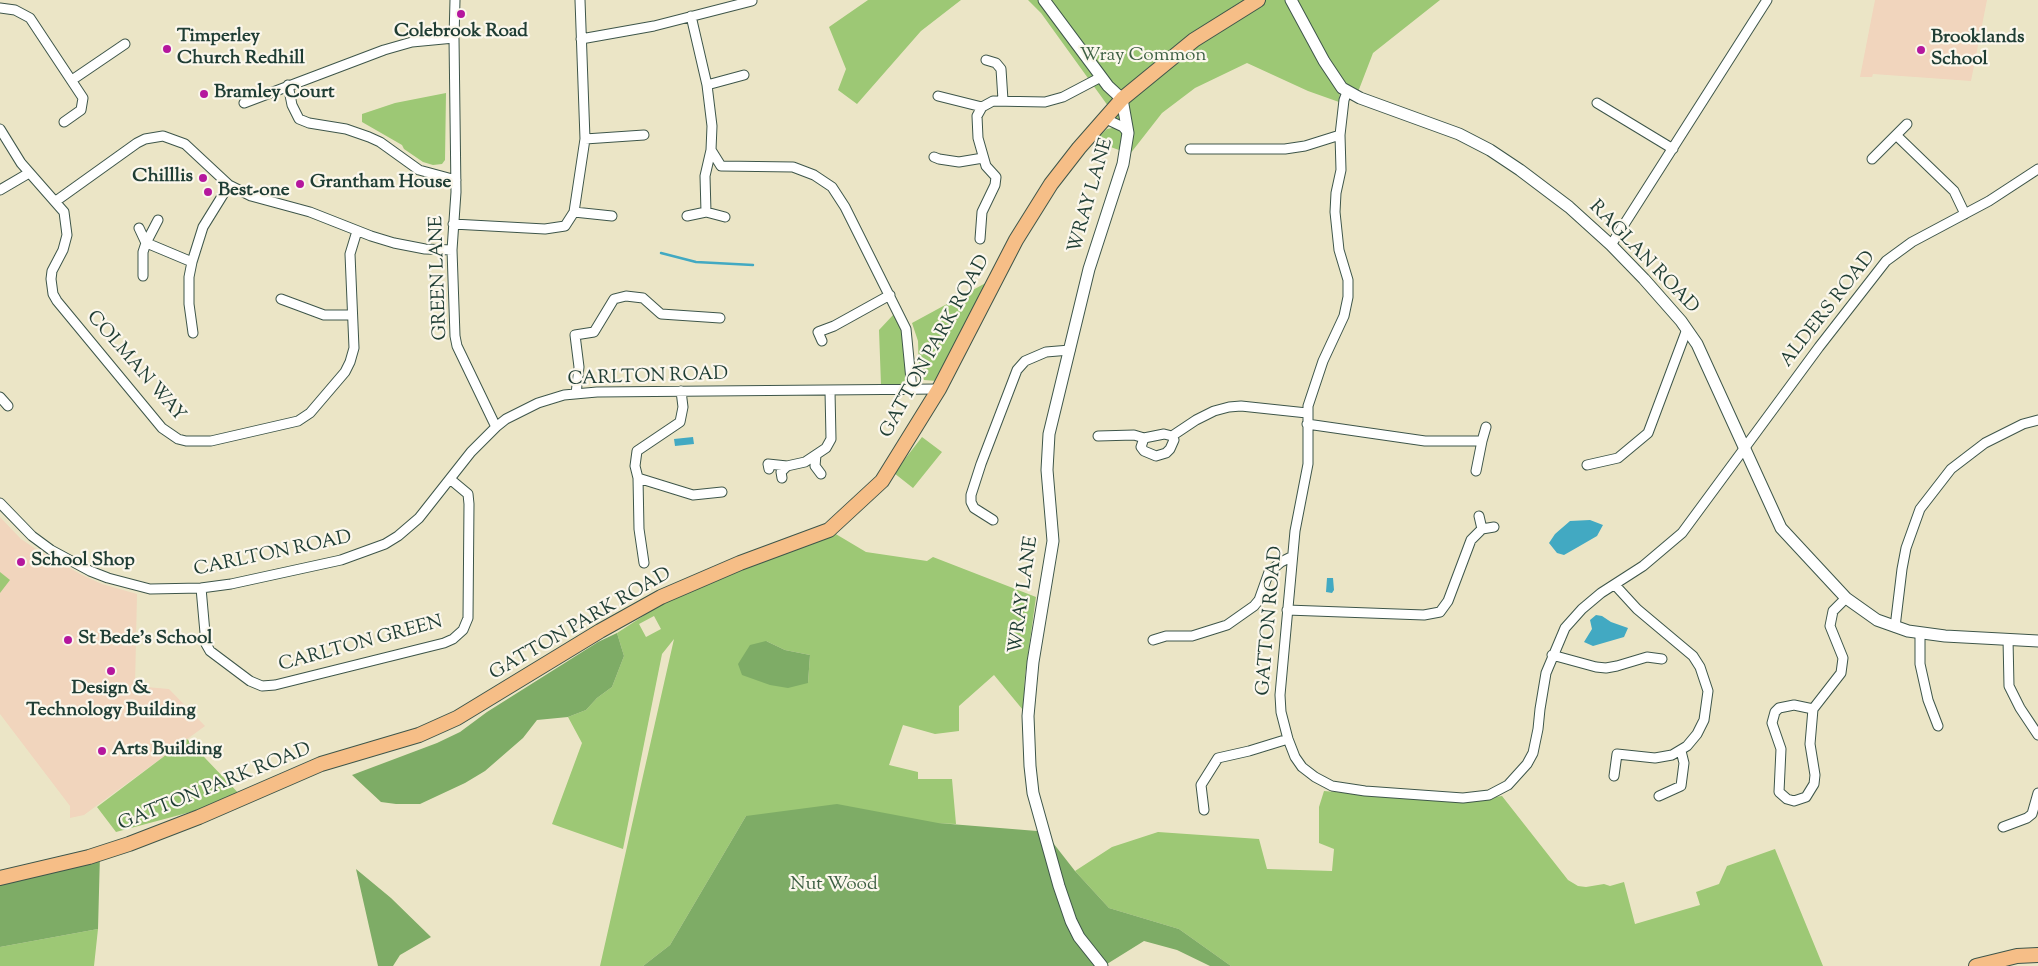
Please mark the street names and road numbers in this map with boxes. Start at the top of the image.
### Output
street label: WRAY LANE [1065,136,1119,256]
street label: RAGLAN ROAD [1583,197,1703,319]
street label: GREEN LANE [426,215,454,341]
street label: ALDERS ROAD [1777,247,1881,373]
street label: GATTON PARK ROAD [876,251,996,443]
street label: COLMAN WAY [81,307,189,427]
street label: CARLTON ROAD [567,364,729,392]
street label: CARLTON ROAD [192,527,354,583]
street label: WRAY LANE [1005,535,1045,655]
street label: GATTON ROAD [1253,545,1289,697]
street label: GATTON PARK ROAD [486,564,676,686]
street label: CARLTON GREEN [276,612,446,678]
street label: GATTON PARK ROAD [115,739,315,837]

